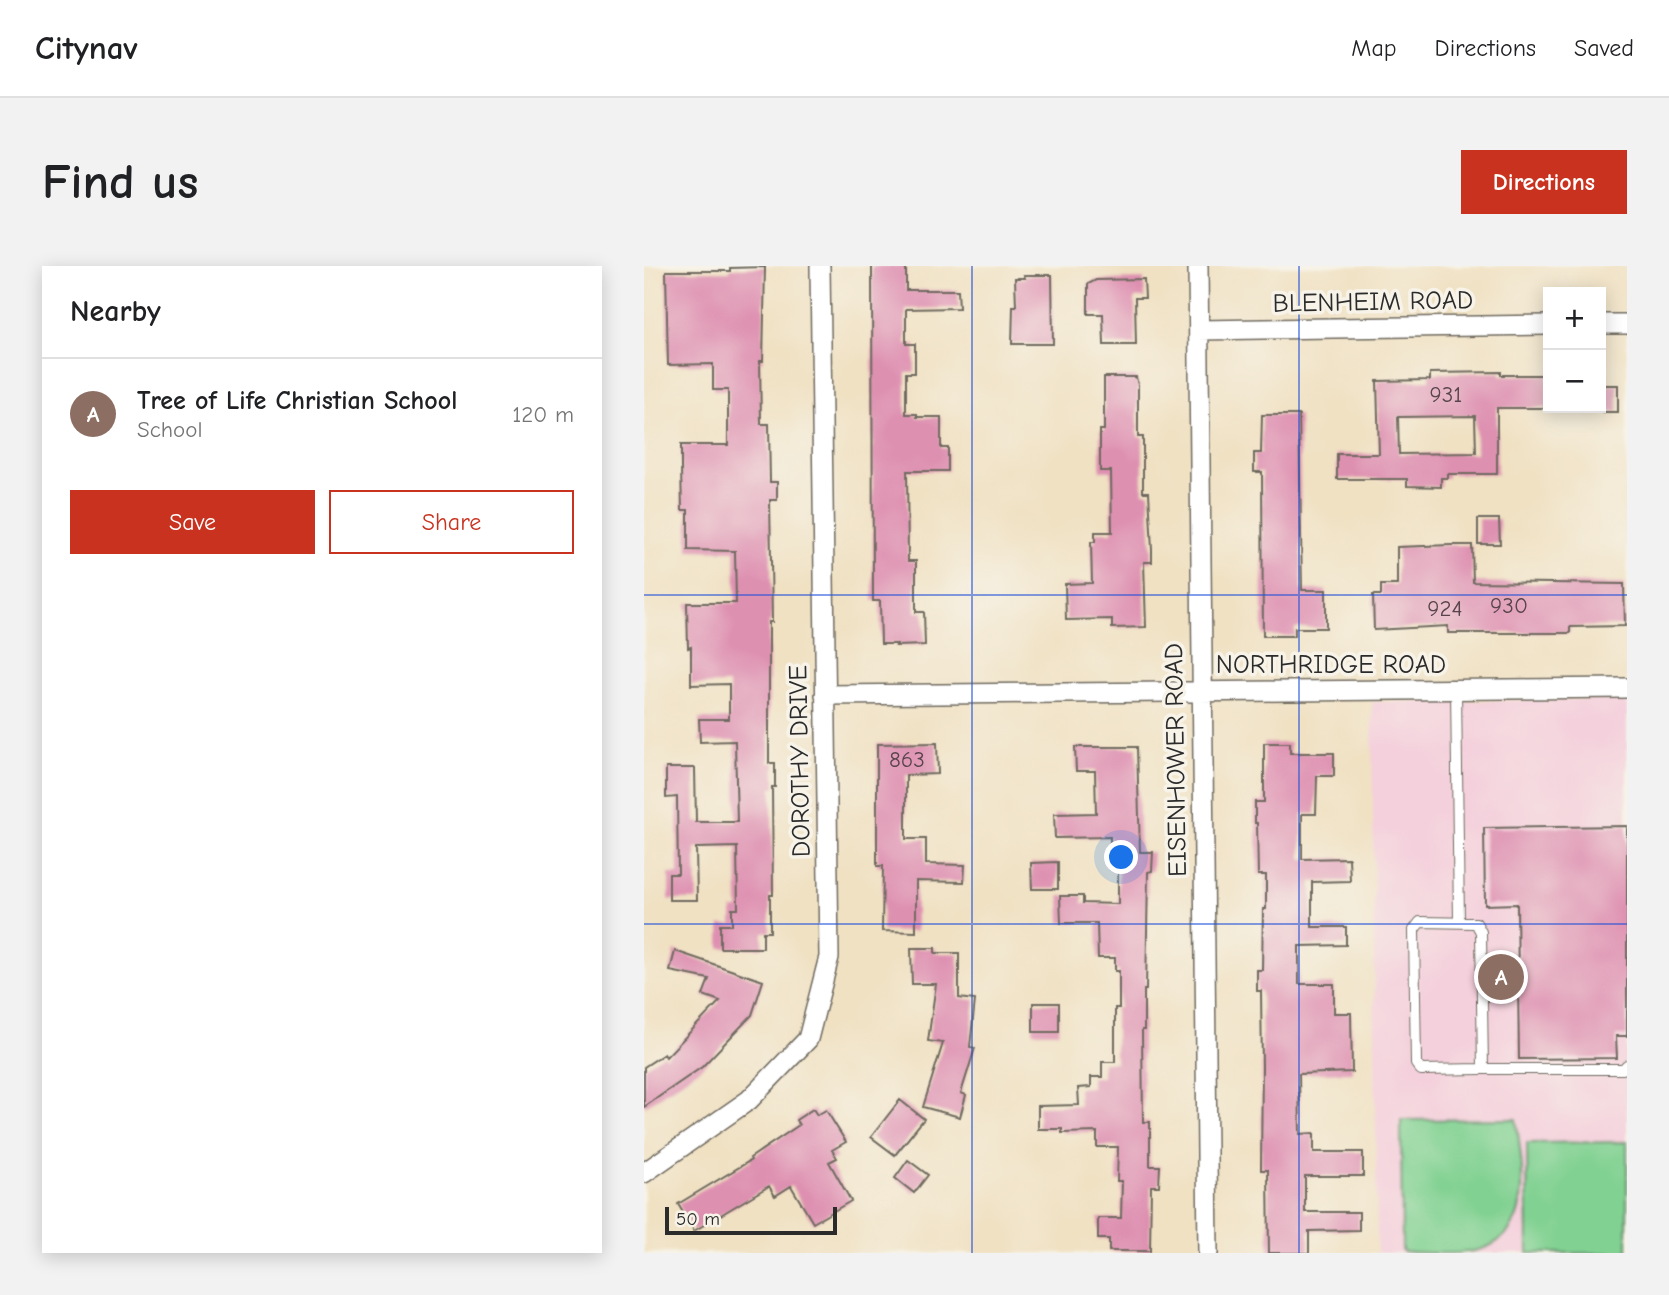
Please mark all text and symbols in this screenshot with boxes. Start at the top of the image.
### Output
text: Citynav [35,29,138,67]
text: Map [1351,34,1397,62]
text: Directions [1435,34,1536,62]
text: Saved [1574,34,1634,62]
button: Directions [1461,150,1627,214]
text: Find us [42,154,198,210]
street label: BLENHEIM ROAD [1272,285,1474,319]
map controls [1543,287,1606,413]
button: + [1543,287,1606,350]
text: Nearby [70,294,161,329]
button: − [1543,350,1606,413]
house number: 931 [1430,381,1462,408]
text: Tree of Life Christian School [137,386,457,416]
text: A [87,401,99,428]
text: 120 m [512,401,574,428]
text: School [137,416,202,443]
button: Save [70,490,315,554]
button: Share [329,490,574,554]
house number: 930 [1490,592,1528,619]
house number: 924 [1427,595,1463,622]
street label: EISENHOWER ROAD [1159,643,1193,877]
street label: NORTHRIDGE ROAD [1216,650,1446,680]
street label: DOROTHY DRIVE [783,665,817,857]
house number: 863 [889,746,925,773]
your location [1104,840,1138,874]
pin: A [1478,951,1524,1003]
scale bar [665,1204,836,1236]
text: 50 m [676,1208,720,1230]

